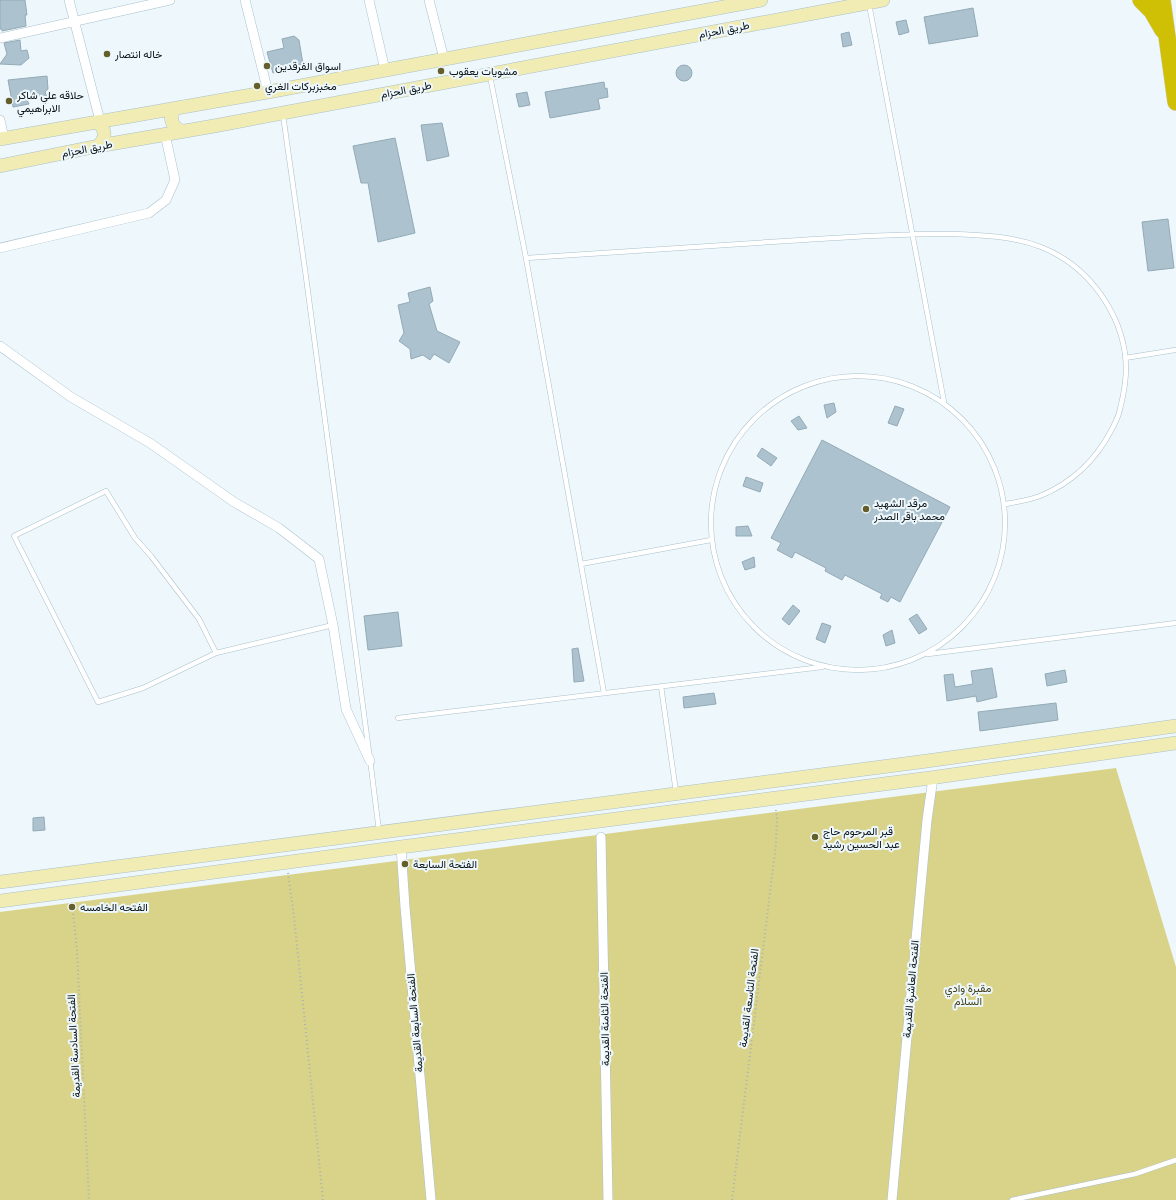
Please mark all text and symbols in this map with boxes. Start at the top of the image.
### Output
street label: طريق الحزام [697,19,751,42]
place label: خاله انتصار [114,48,162,61]
marker: خاله انتصار [102,49,112,59]
place label: اسواق الفرقدين [275,60,341,73]
marker: اسواق الفرقدين [262,61,272,71]
place label: مشويات يعقوب [449,65,517,78]
marker: مشويات يعقوب [436,66,446,76]
street label: طريق الحزام [379,79,433,102]
place label: مخبزبركات الغري [265,80,337,96]
marker: مخبزبركات الغري [252,81,262,91]
place label: حلاقه علي شاكر الابراهيمي [16,89,84,118]
marker: حلاقه علي شاكر الابراهيمي [4,96,14,106]
street label: طريق الحزام [60,138,114,161]
place label: مرقد الشهيد محمد باقر الصدر [873,497,945,523]
marker: مرقد الشهيد محمد باقر الصدر [861,504,871,514]
place label: قبر المرحوم حاج عبد الحسين رشيد [823,825,900,851]
marker: قبر المرحوم حاج عبد الحسين رشيد [810,832,820,842]
place label: الفتحة السابعة [413,858,477,871]
marker: الفتحة السابعة [400,859,410,869]
place label: الفتحه الخامسه [80,901,148,914]
marker: الفتحه الخامسه [67,902,77,912]
street label: الفتحة العاشرة القديمة [900,940,922,1038]
street label: الفتحة التاسعة القديمة [736,948,762,1048]
street label: الفتحة الثامنة القديمة [598,972,612,1066]
street label: الفتحة السابعة القديمة [404,973,426,1073]
park label: مقبرة وادي السلام [945,982,991,1009]
street label: الفتحة السادسة القديمة [65,994,83,1098]

